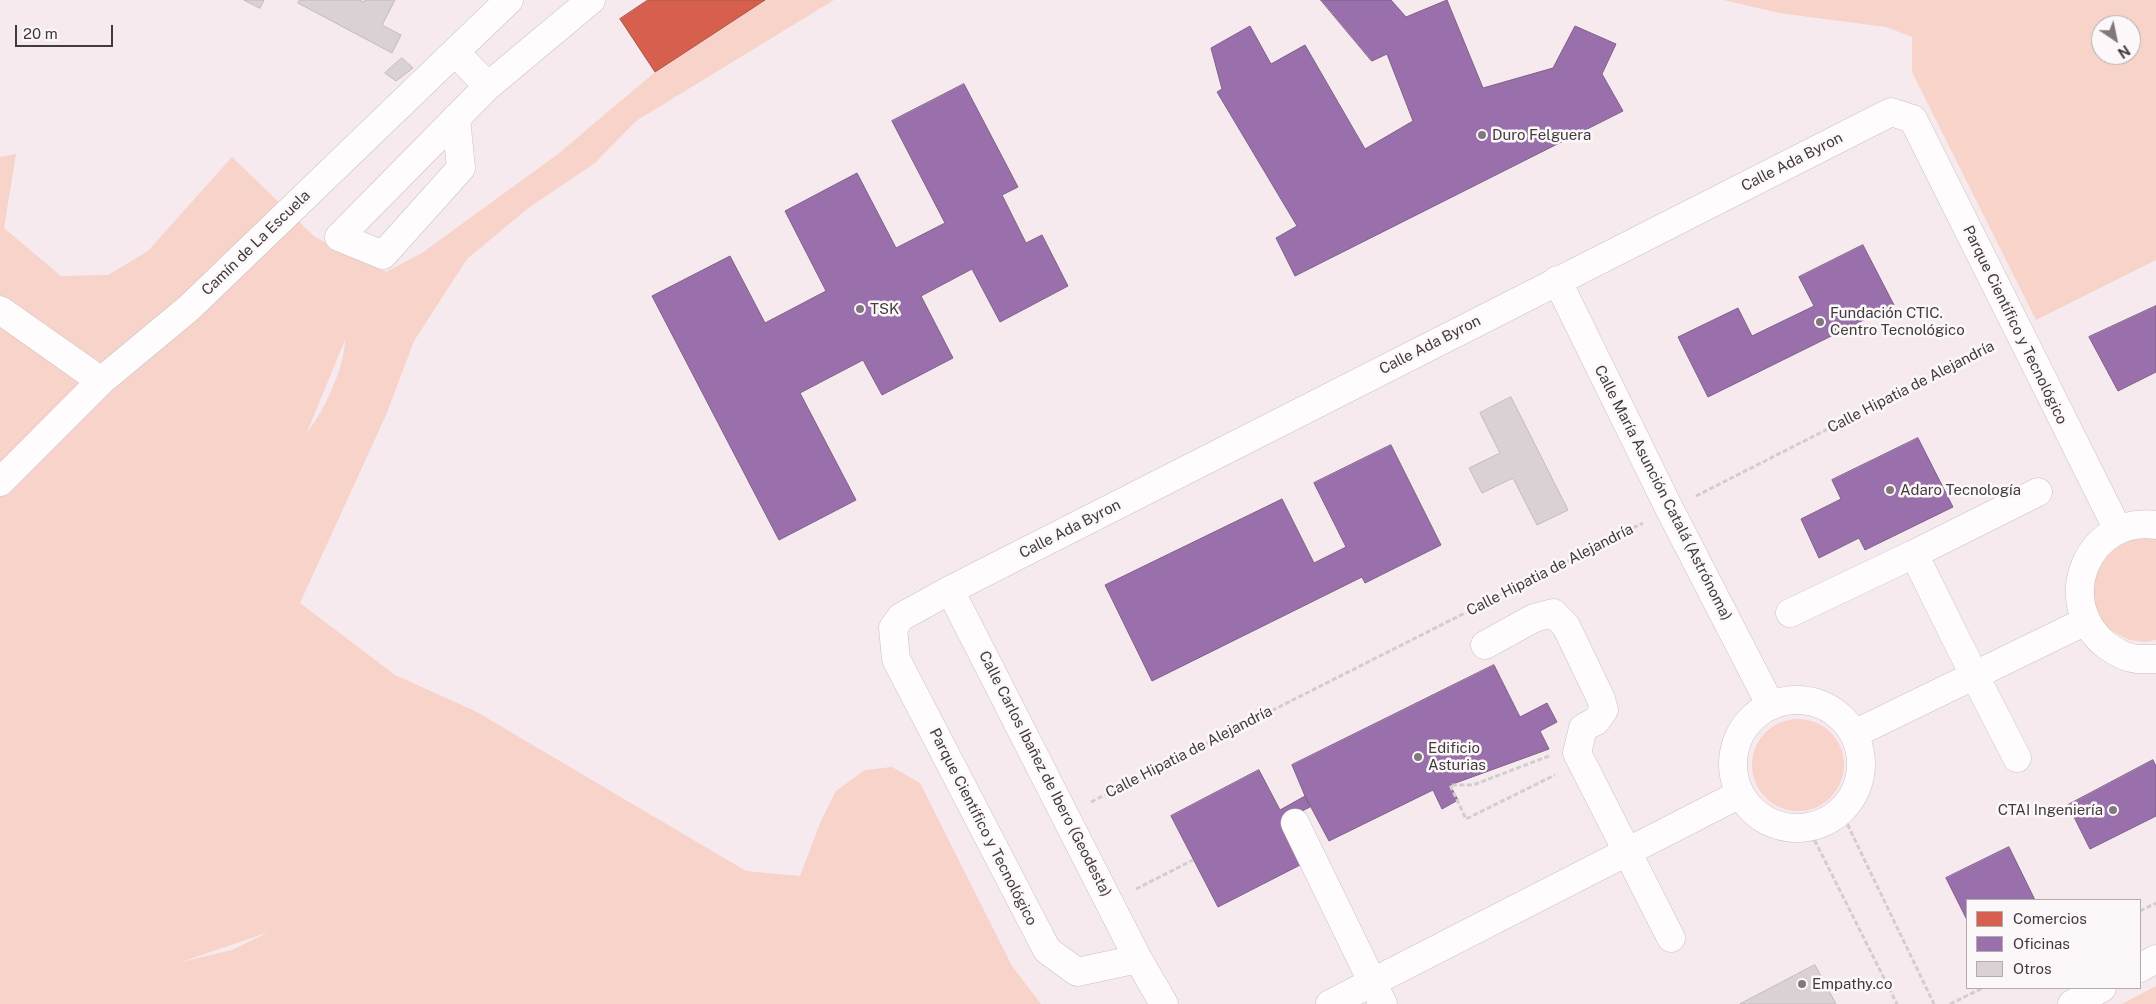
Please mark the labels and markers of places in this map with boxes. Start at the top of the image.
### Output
place label: Duro Felguera [1492,126,1591,144]
marker: Duro Felguera [1476,129,1488,141]
place label: TSK [870,300,899,318]
marker: TSK [854,303,866,315]
place label: Fundación CTIC. Centro Tecnológico [1830,304,1965,339]
marker: Fundación CTIC. Centro Tecnológico [1814,316,1826,328]
place label: Adaro Tecnología [1900,481,2021,499]
marker: Adaro Tecnología [1884,484,1896,496]
place label: Edificio Asturias [1428,739,1486,774]
marker: Edificio Asturias [1412,751,1424,763]
place label: CTAI Ingeniería [1998,801,2103,819]
marker: CTAI Ingeniería [2107,804,2119,816]
place label: Empathy.co [1812,975,1892,993]
marker: Empathy.co [1796,978,1808,990]

